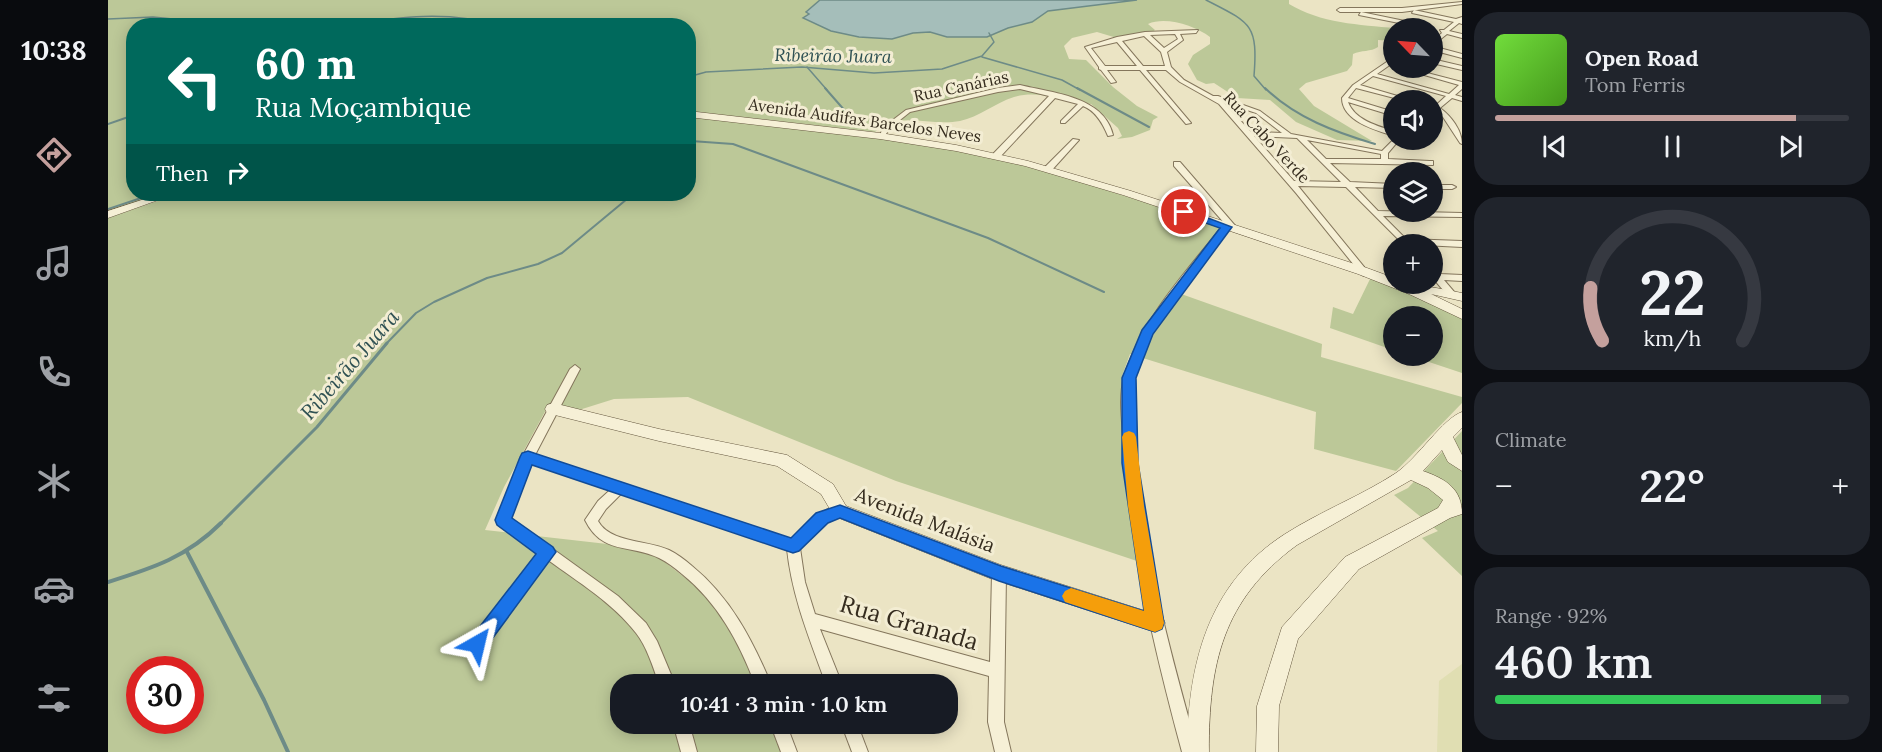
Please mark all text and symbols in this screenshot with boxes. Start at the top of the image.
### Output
north arrow [1383,18,1443,78]
map controls [1383,18,1443,366]
text: 10:38 [21,33,87,67]
text: 60 m [255,37,356,91]
icon: left [156,42,234,120]
water label: Ribeirão Juara [774,43,892,68]
text: Open Road [1585,44,1699,72]
street label: Rua Canárias [912,66,1010,106]
text: Tom Ferris [1585,72,1685,97]
street label: Rua Cabo Verde [1219,87,1315,187]
text: Rua Moçambique [255,90,472,124]
button: sound [1383,90,1443,150]
street label: Avenida Audifax Barcelos Neves [746,94,983,146]
icon: previous [1538,130,1571,163]
icon: pause [1656,130,1689,163]
icon: next [1774,130,1807,163]
icon: directions [33,134,75,176]
icon: right [221,156,254,189]
text: Then [156,159,209,187]
button: layers [1383,162,1443,222]
pin [1158,186,1209,237]
icon: arrive [1167,195,1200,228]
button: + [1383,234,1443,294]
icon: music [33,242,75,284]
text: 22 [1639,252,1705,332]
water label: Ribeirão Juara [294,304,405,425]
button: − [1383,306,1443,366]
text: km/h [1643,324,1701,352]
icon: phone [33,351,75,393]
text: Climate [1495,427,1567,452]
text: 22° [1639,457,1705,514]
icon: climate [33,460,75,502]
text: − [1495,465,1513,507]
text: + [1832,465,1849,507]
street label: Avenida Malásia [851,481,999,558]
icon: car [33,568,75,610]
street label: Rua Granada [836,588,982,657]
text: Range · 92% [1495,603,1607,628]
position arrow [445,612,509,676]
text: 460 km [1495,633,1653,690]
speed limit sign: 30 [126,656,204,734]
icon: filters [33,677,75,719]
text: 10:41 · 3 min · 1.0 km [681,690,887,718]

